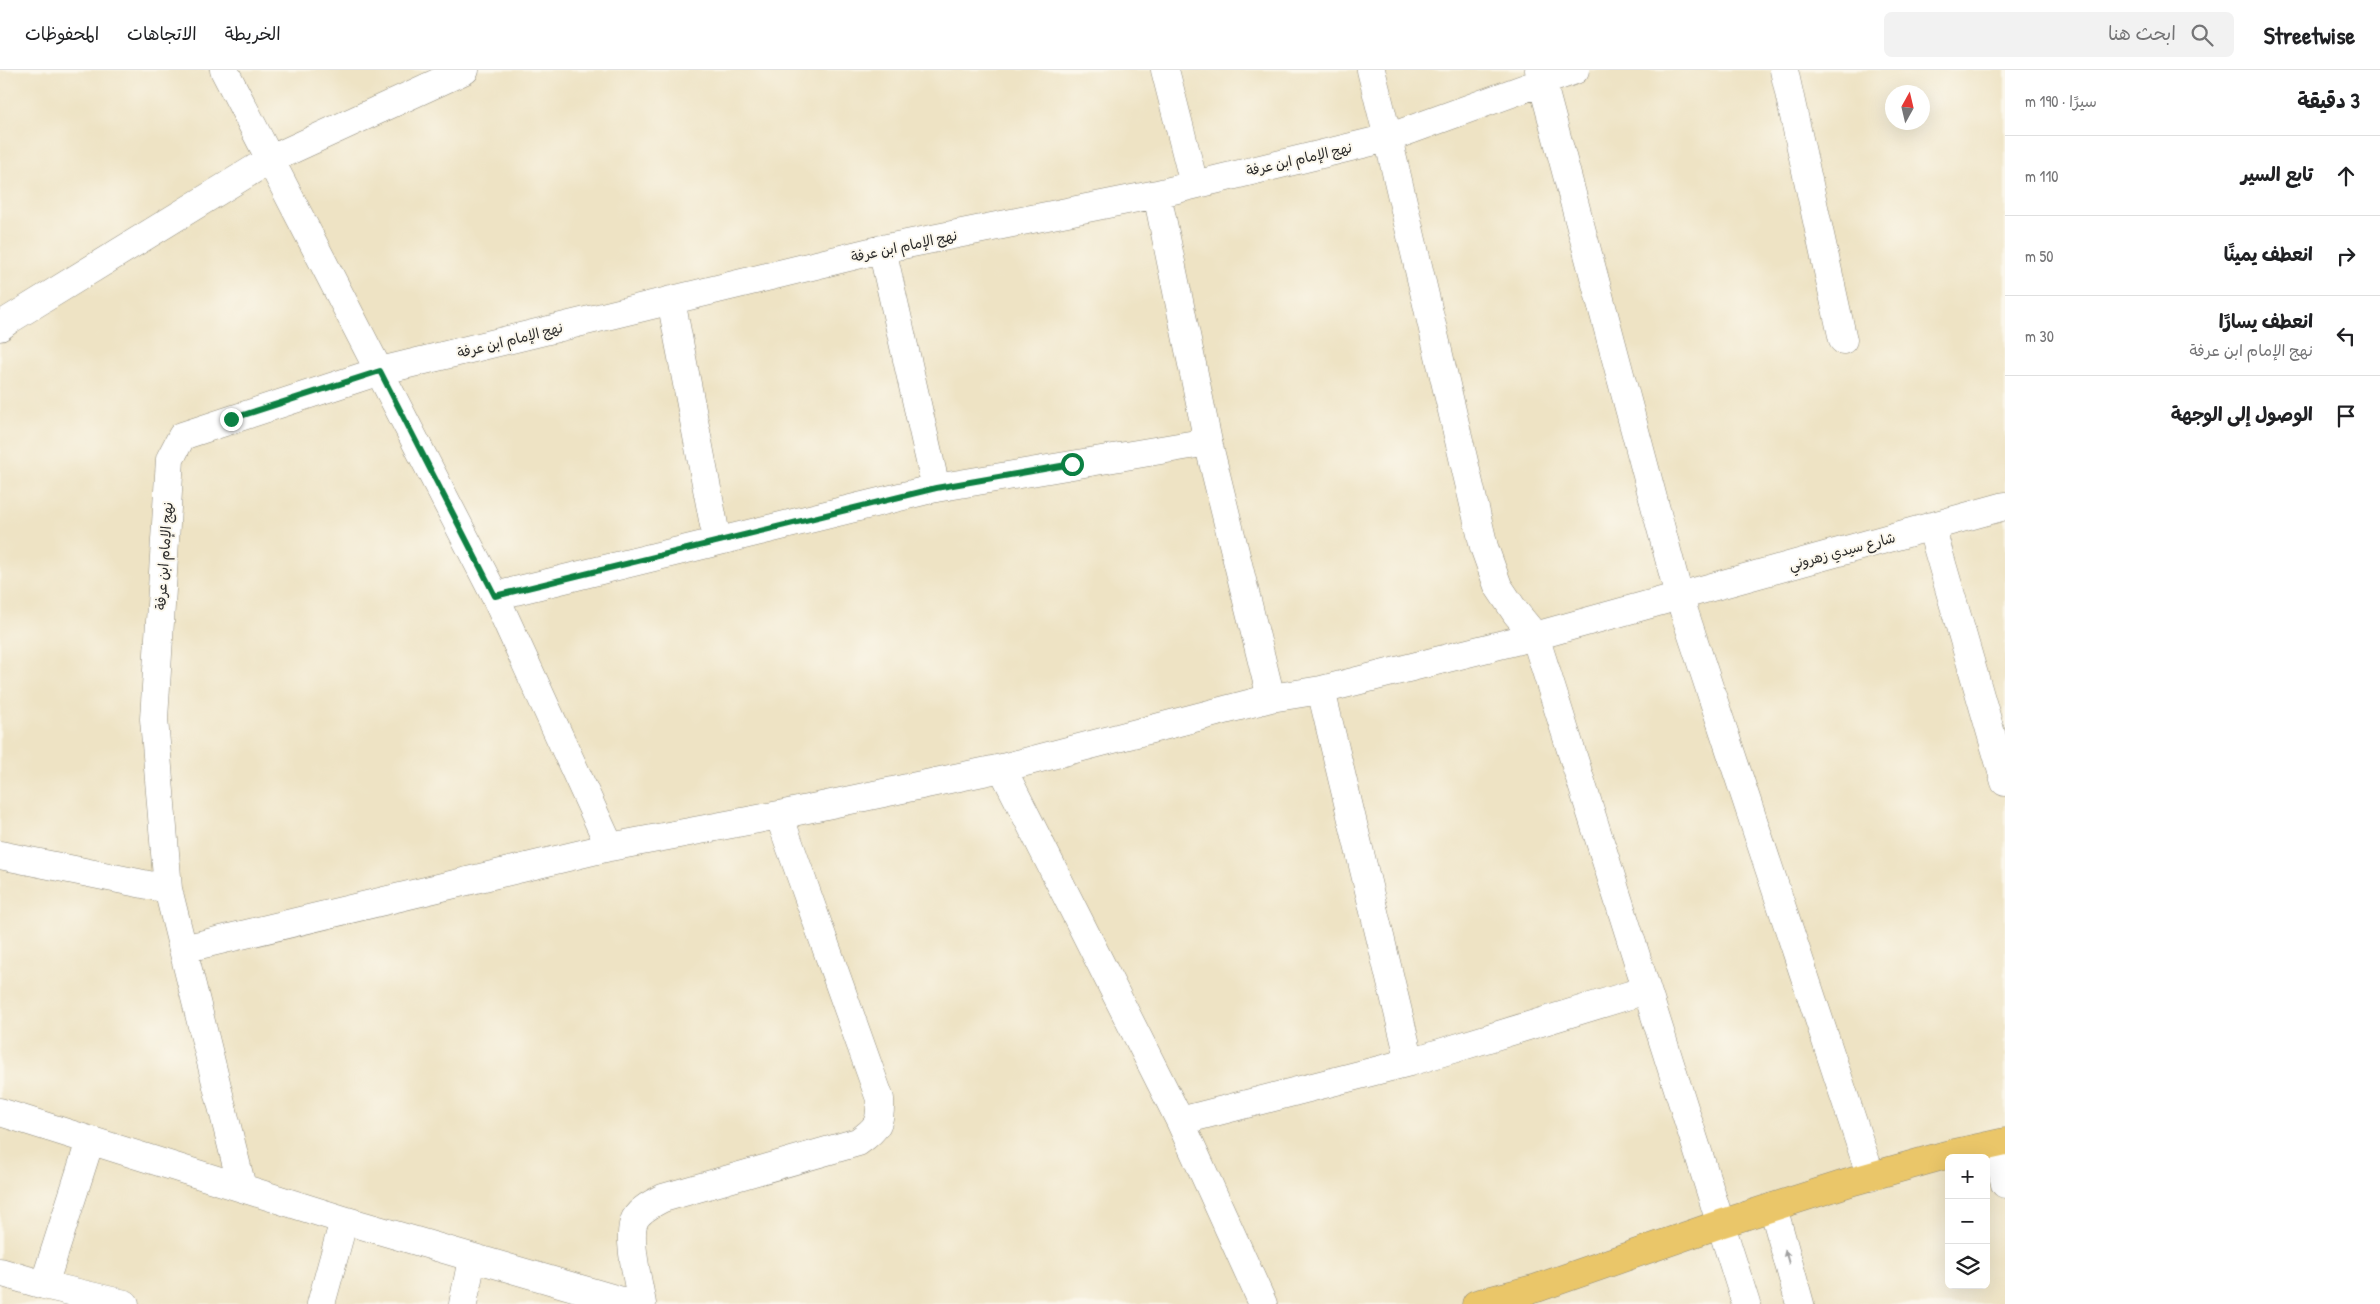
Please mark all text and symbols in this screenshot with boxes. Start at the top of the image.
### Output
search box [1884,12,2234,57]
text: Streetwise [2264,19,2355,51]
text: ابحث هنا [2108,20,2176,46]
text: المحفوظات [25,21,99,46]
text: الاتجاهات [127,21,197,46]
text: الخريطة [225,21,281,46]
icon: search [2188,21,2216,49]
north arrow [1885,85,1930,130]
text: 3 دقيقة [2297,86,2360,115]
text: سيرًا · 190 m [2025,90,2097,112]
street label: نهج الإمام ابن عرفة [1244,137,1354,182]
text: تابع السير [2241,161,2313,187]
icon: ahead [2332,162,2360,190]
text: 110 m [2025,165,2058,187]
street label: نهج الإمام ابن عرفة [849,225,959,268]
text: انعطف يمينًا [2224,241,2313,267]
icon: right [2332,242,2360,270]
text: 50 m [2025,245,2054,267]
text: انعطف يسارًا [2219,308,2313,334]
street label: نهج الإمام ابن عرفة [455,317,565,364]
icon: left [2332,322,2360,350]
text: 30 m [2025,325,2054,347]
text: نهج الإمام ابن عرفة [2190,339,2313,361]
text: الوصول إلى الوجهة [2171,401,2313,427]
icon: arrive [2332,402,2360,430]
route end [220,408,243,431]
route start [1061,453,1084,476]
street label: نهج الإمام ابن عرفة [150,501,179,611]
street label: شارع سيدي زهروني [1786,527,1898,578]
map controls [1945,1154,1990,1289]
button: + [1945,1154,1990,1199]
button: − [1945,1199,1990,1244]
button: layers [1945,1244,1990,1289]
one-way arrow [1783,1249,1791,1265]

